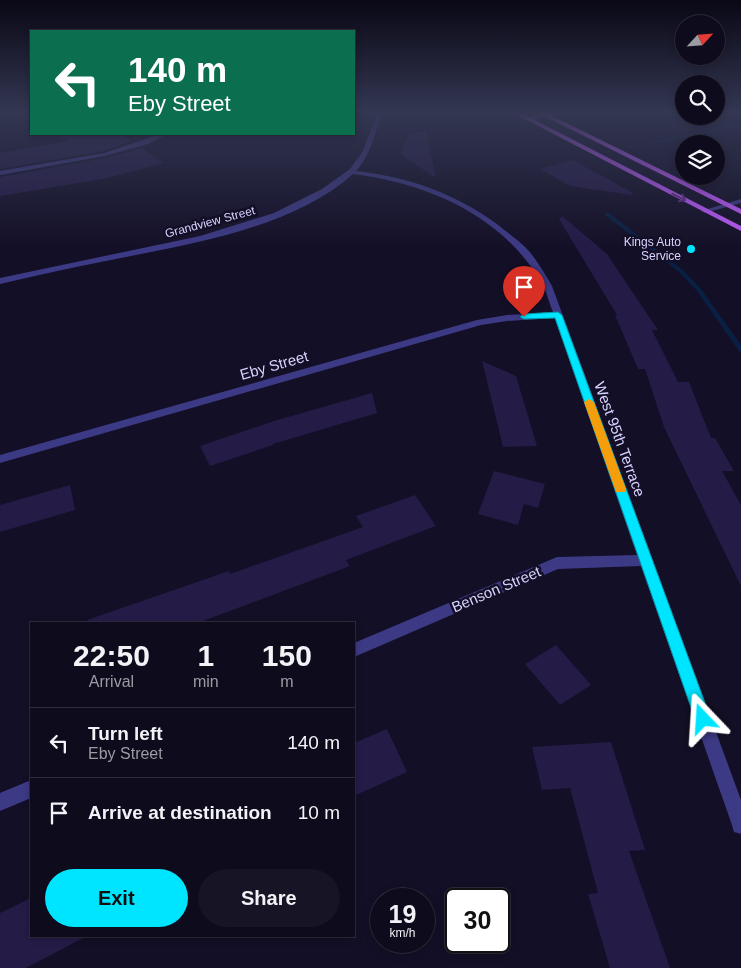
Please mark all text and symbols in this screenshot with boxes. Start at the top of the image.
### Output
north arrow [675,15,725,65]
map controls [675,15,725,185]
icon: left [45,50,110,115]
text: 140 m [128,50,227,89]
button: search [675,75,725,125]
text: Eby Street [128,91,231,116]
button: layers [675,135,725,185]
one-way arrow [671,193,686,202]
street label: Grandview Street [163,203,257,241]
place label: Kings Auto Service [624,235,681,263]
marker: Kings Auto Service [685,243,697,255]
pin [503,266,545,317]
icon: arrive [510,273,538,301]
street label: Eby Street [238,347,311,383]
street label: West 95th Terrace [591,379,649,499]
street label: Benson Street [449,562,544,615]
text: 22:50 [73,639,150,672]
text: 1 [197,639,214,672]
text: 150 [262,639,312,672]
text: Arrival [89,673,134,690]
text: min [193,673,219,690]
text: m [280,673,293,690]
position arrow [676,692,728,744]
text: Turn left [88,723,163,744]
icon: left [45,729,73,757]
text: 140 m [287,732,340,753]
text: Eby Street [88,745,163,762]
icon: arrive [45,799,73,827]
text: Arrive at destination [88,802,272,823]
text: 10 m [298,802,340,823]
button: Exit [45,869,188,927]
button: Share [198,869,340,927]
speed limit sign: 30 [445,888,510,953]
text: 19 [389,900,416,928]
text: km/h [389,926,416,940]

